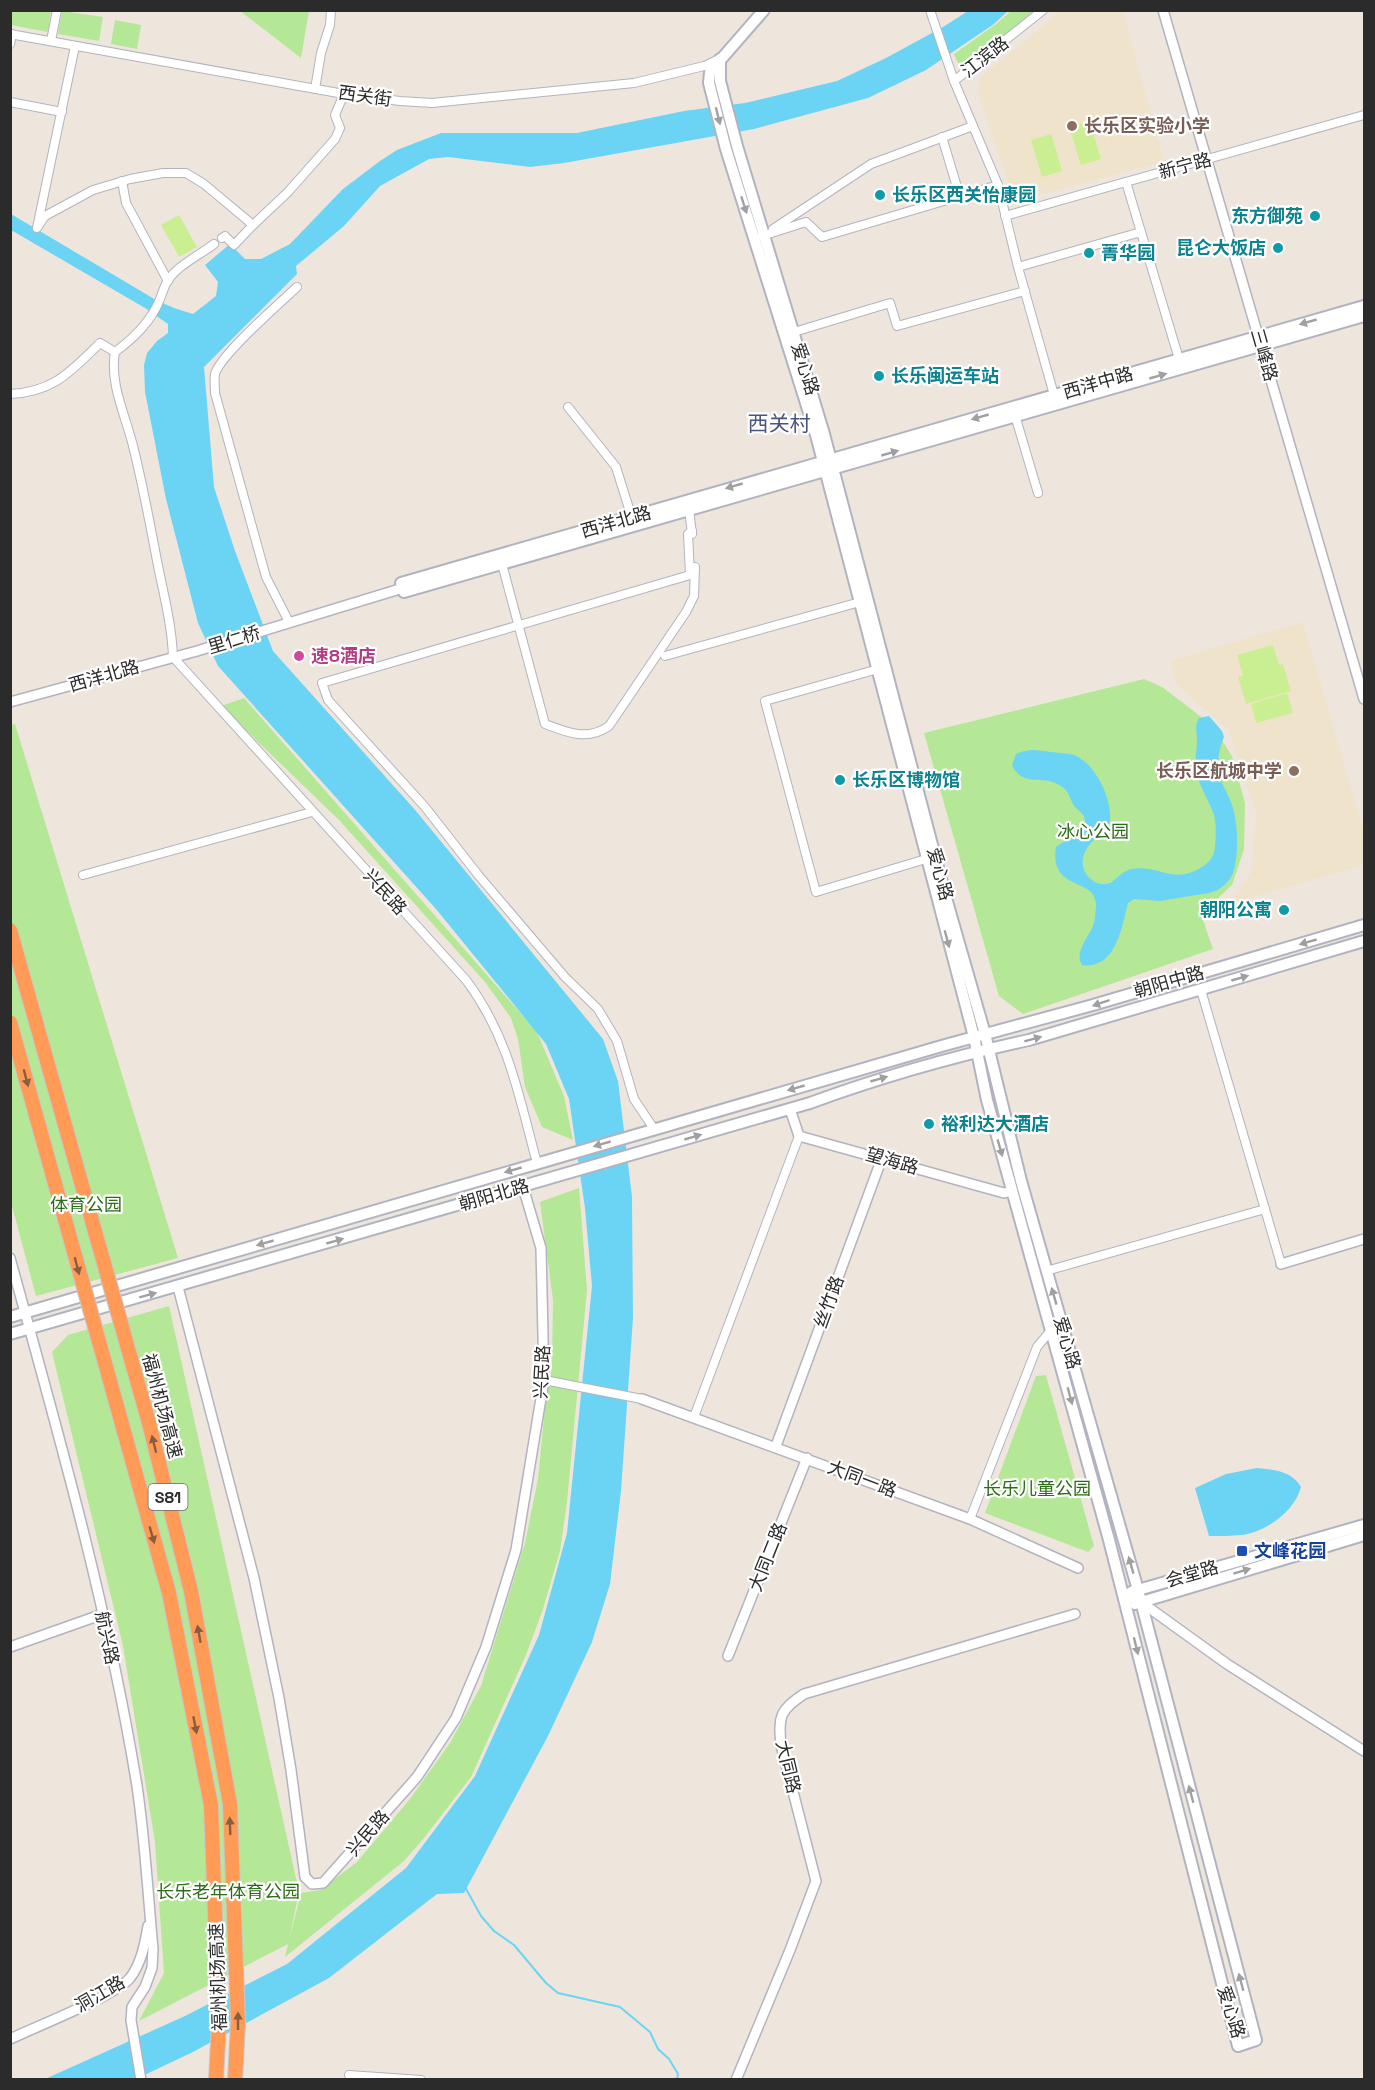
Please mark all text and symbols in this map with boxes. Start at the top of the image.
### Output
street label: 江滨路 [956,31,1013,82]
street label: 西关街 [337,80,393,111]
one-way arrow [713,107,723,125]
place label: 长乐区实验小学 [1084,114,1210,137]
marker: 长乐区实验小学 [1065,119,1079,133]
street label: 新宁路 [1156,147,1214,184]
place label: 长乐区西关怡康园 [892,183,1036,206]
marker: 长乐区西关怡康园 [873,188,887,202]
one-way arrow [740,196,749,214]
place label: 东方御苑 [1231,204,1303,227]
marker: 东方御苑 [1308,209,1322,223]
place label: 昆仑大饭店 [1176,236,1266,259]
place label: 菁华园 [1101,241,1155,264]
marker: 昆仑大饭店 [1271,241,1285,255]
marker: 菁华园 [1082,246,1096,260]
one-way arrow [1299,318,1317,327]
street label: 三峰路 [1246,326,1283,384]
street label: 爱心路 [787,340,824,398]
street label: 西洋中路 [1060,362,1136,403]
place label: 长乐闽运车站 [891,364,999,387]
marker: 长乐闽运车站 [872,369,886,383]
one-way arrow [1149,371,1167,380]
district label: 西关村 [748,410,811,437]
one-way arrow [971,413,989,422]
one-way arrow [881,448,899,457]
one-way arrow [725,482,743,491]
street label: 西洋北路 [578,501,654,542]
street label: 里仁桥 [205,621,263,658]
place label: 速8酒店 [311,644,376,667]
marker: 速8酒店 [292,649,306,663]
street label: 西洋北路 [66,655,142,696]
place label: 长乐区航城中学 [1156,759,1282,782]
marker: 长乐区航城中学 [1287,764,1301,778]
place label: 长乐区博物馆 [852,768,960,791]
marker: 长乐区博物馆 [833,773,847,787]
park label: 冰心公园 [1057,820,1129,843]
street label: 爱心路 [922,845,959,903]
street label: 兴民路 [359,864,412,919]
place label: 朝阳公寓 [1200,898,1272,921]
marker: 朝阳公寓 [1277,903,1291,917]
one-way arrow [943,929,953,948]
one-way arrow [1299,938,1317,947]
street label: 朝阳中路 [1131,961,1207,1002]
one-way arrow [1231,973,1249,982]
one-way arrow [1092,998,1110,1008]
one-way arrow [1024,1034,1042,1043]
one-way arrow [22,1069,31,1087]
one-way arrow [870,1074,888,1084]
one-way arrow [787,1084,805,1093]
place label: 裕利达大酒店 [941,1112,1049,1135]
marker: 裕利达大酒店 [922,1117,936,1131]
one-way arrow [684,1132,702,1141]
one-way arrow [996,1139,1006,1157]
one-way arrow [593,1140,611,1149]
street label: 望海路 [863,1142,921,1179]
one-way arrow [504,1166,522,1175]
street label: 朝阳北路 [456,1174,532,1215]
park label: 体育公园 [50,1193,122,1216]
one-way arrow [326,1236,344,1245]
one-way arrow [256,1239,274,1248]
one-way arrow [73,1257,83,1275]
street label: 丝竹路 [808,1273,849,1331]
one-way arrow [1049,1287,1058,1305]
one-way arrow [139,1290,157,1299]
street label: 爱心路 [1049,1314,1086,1372]
street label: 兴民路 [529,1344,554,1400]
street label: 福州机场高速 [137,1351,188,1461]
one-way arrow [1066,1387,1075,1405]
one-way arrow [149,1435,158,1453]
street label: 大同一路 [824,1455,900,1502]
park label: 长乐儿童公园 [983,1477,1091,1500]
road number: S81 [148,1484,188,1510]
street label: 大同二路 [743,1519,792,1594]
one-way arrow [148,1526,157,1544]
place label: 文峰花园 [1254,1539,1326,1562]
marker: 文峰花园 [1235,1544,1249,1558]
one-way arrow [1125,1555,1135,1574]
street label: 会堂路 [1163,1555,1221,1592]
one-way arrow [1233,1566,1251,1575]
street label: 航兴路 [91,1609,124,1667]
one-way arrow [194,1624,203,1643]
one-way arrow [1131,1637,1141,1655]
one-way arrow [191,1716,200,1735]
street label: 大同路 [771,1738,806,1796]
one-way arrow [1186,1785,1196,1803]
street label: 兴民路 [341,1805,394,1861]
one-way arrow [226,1817,235,1836]
park label: 长乐老年体育公园 [156,1880,300,1903]
street label: 福州机场高速 [204,1923,231,2031]
street label: 洞江路 [71,1970,129,2017]
one-way arrow [1236,1973,1245,1991]
street label: 爱心路 [1213,1983,1250,2041]
one-way arrow [233,2012,243,2031]

